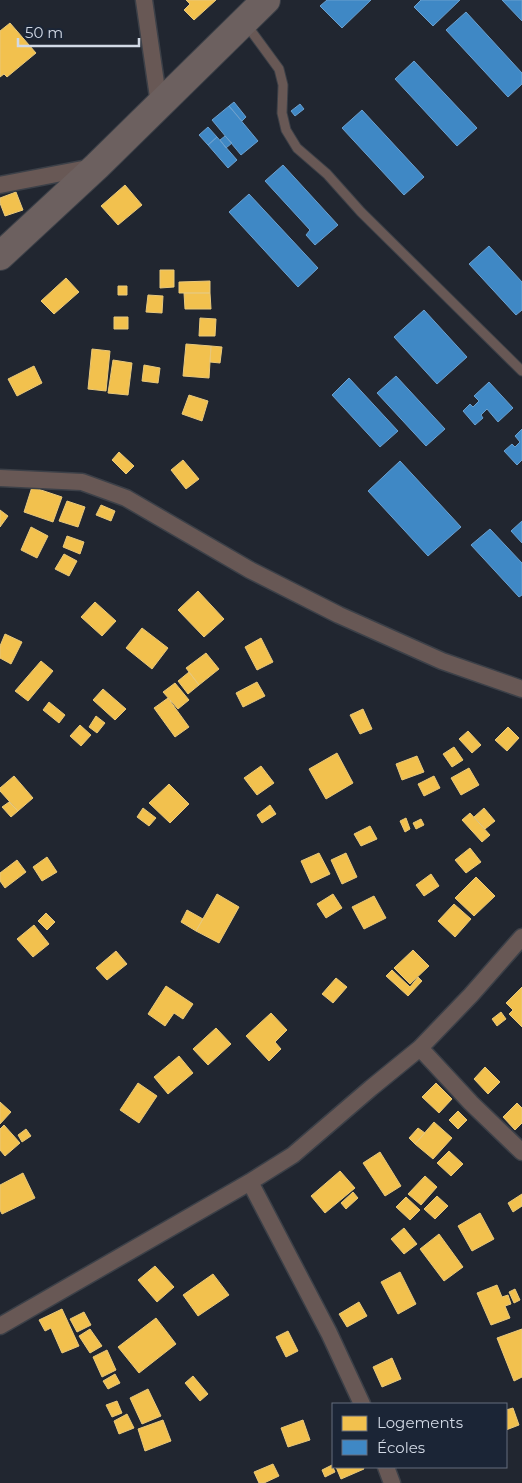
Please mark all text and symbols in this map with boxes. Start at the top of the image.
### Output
scale bar [18,15,139,47]
text: 50 m [25,23,63,42]
legend [332,1403,507,1468]
text: Logements [377,1413,463,1432]
text: Écoles [377,1438,425,1457]

